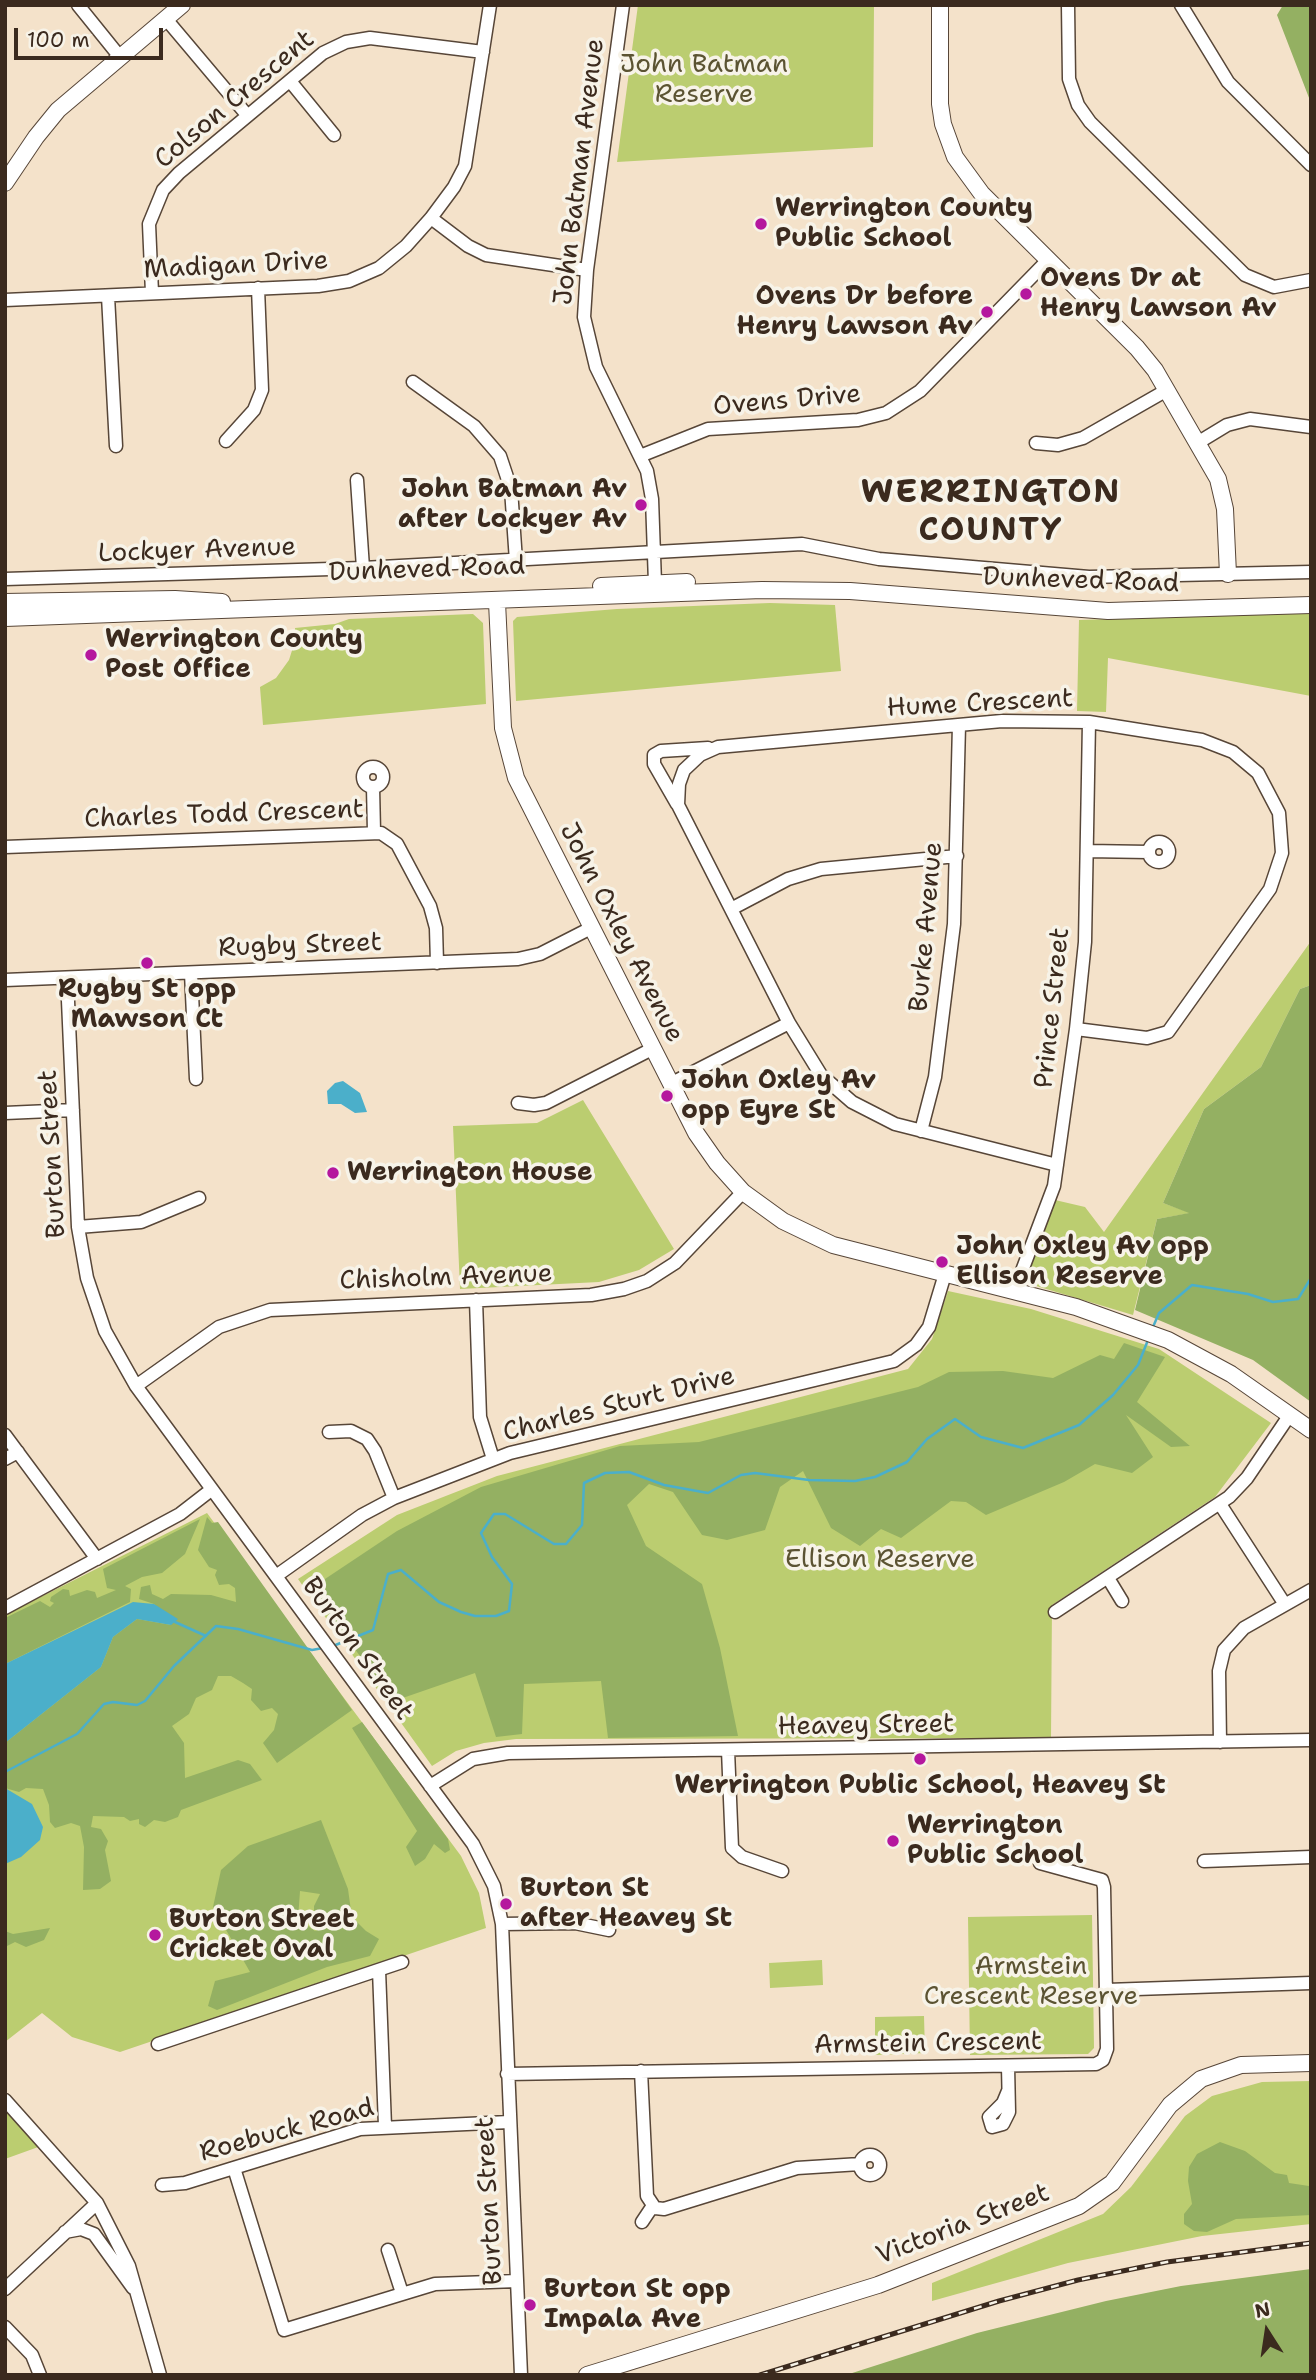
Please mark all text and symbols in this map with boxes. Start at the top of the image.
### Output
scale bar [18,14,166,58]
street label: Colson Crescent [149,24,321,176]
text: 100 m [27,26,90,54]
street label: John Batman Avenue [548,37,612,307]
park label: John Batman Reserve [620,49,788,110]
place label: Werrington County Public School [775,193,1033,255]
marker: Werrington County Public School [753,216,769,232]
street label: Madigan Drive [143,246,329,286]
place label: Ovens Dr at Henry Lawson Av [1040,263,1276,324]
place label: Ovens Dr before Henry Lawson Av [737,281,973,342]
marker: Ovens Dr at Henry Lawson Av [1018,286,1034,302]
marker: Ovens Dr before Henry Lawson Av [979,304,995,320]
street label: Ovens Drive [712,379,862,423]
district label: WERRINGTON COUNTY [862,473,1120,551]
place label: John Batman Av after Lockyer Av [398,474,627,536]
marker: John Batman Av after Lockyer Av [633,497,649,513]
street label: Lockyer Avenue [97,532,297,570]
street label: Dunheved Road [328,551,526,589]
street label: Dunheved Road [982,562,1180,600]
place label: Werrington County Post Office [105,624,363,686]
marker: Werrington County Post Office [83,647,99,663]
street label: Hume Crescent [886,684,1074,724]
street label: Charles Todd Crescent [84,795,364,835]
street label: John Oxley Avenue [552,818,690,1048]
street label: Burke Avenue [904,841,950,1013]
street label: Prince Street [1029,926,1077,1090]
street label: Rugby Street [218,928,382,964]
marker: Rugby St opp Mawson Ct [139,955,155,971]
place label: Rugby St opp Mawson Ct [58,974,236,1036]
place label: John Oxley Av opp Eyre St [681,1065,876,1126]
street label: Burton Street [33,1069,73,1239]
marker: John Oxley Av opp Eyre St [659,1088,675,1104]
place label: Werrington House [347,1157,593,1189]
marker: Werrington House [325,1165,341,1181]
place label: John Oxley Av opp Ellison Reserve [956,1231,1209,1292]
marker: John Oxley Av opp Ellison Reserve [934,1254,950,1270]
street label: Chisholm Avenue [339,1259,553,1297]
street label: Charles Sturt Drive [500,1361,738,1449]
park label: Ellison Reserve [785,1544,975,1576]
street label: Burton Street [295,1571,419,1727]
street label: Heavey Street [777,1709,955,1743]
marker: Werrington Public School, Heavey St [912,1751,928,1767]
place label: Werrington Public School, Heavey St [674,1770,1166,1802]
place label: Werrington Public School [907,1810,1084,1871]
marker: Werrington Public School [885,1833,901,1849]
place label: Burton St after Heavey St [520,1873,732,1934]
marker: Burton St after Heavey St [498,1896,514,1912]
place label: Burton Street Cricket Oval [169,1904,355,1966]
marker: Burton Street Cricket Oval [147,1927,163,1943]
park label: Armstein Crescent Reserve [924,1951,1138,2012]
street label: Armstein Crescent [814,2026,1042,2062]
street label: Roebuck Road [196,2093,378,2169]
street label: Burton Street [470,2116,510,2286]
street label: Victoria Street [872,2178,1054,2272]
place label: Burton St opp Impala Ave [544,2274,731,2336]
north arrow [1232,2296,1302,2366]
text: N [1253,2296,1272,2324]
marker: Burton St opp Impala Ave [522,2297,538,2313]

